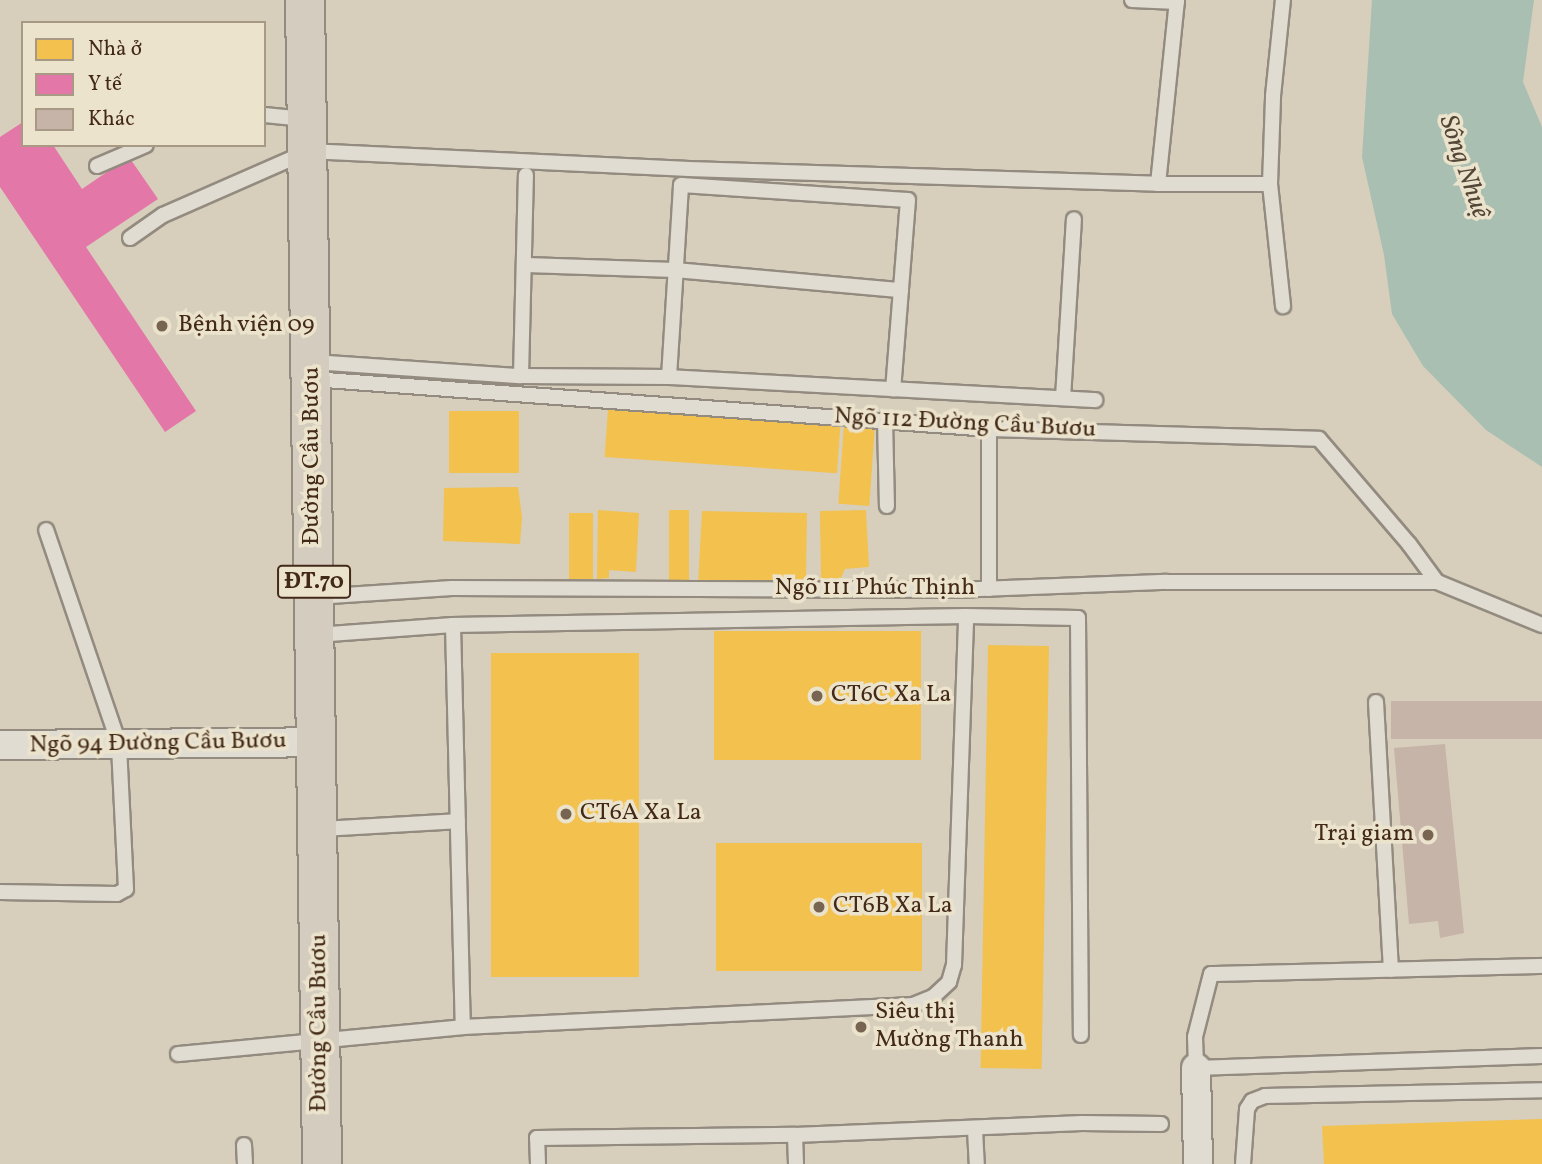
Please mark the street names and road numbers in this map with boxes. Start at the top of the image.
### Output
street label: Đường Cầu Bươu [299,367,327,545]
street label: Ngõ 112 Đường Cầu Bươu [833,403,1097,445]
road number: ĐT.70 [276,562,352,602]
street label: Ngõ 111 Phúc Thịnh [774,575,976,603]
street label: Ngõ 94 Đường Cầu Bươu [29,727,287,761]
street label: Đường Cầu Bươu [306,934,334,1112]

